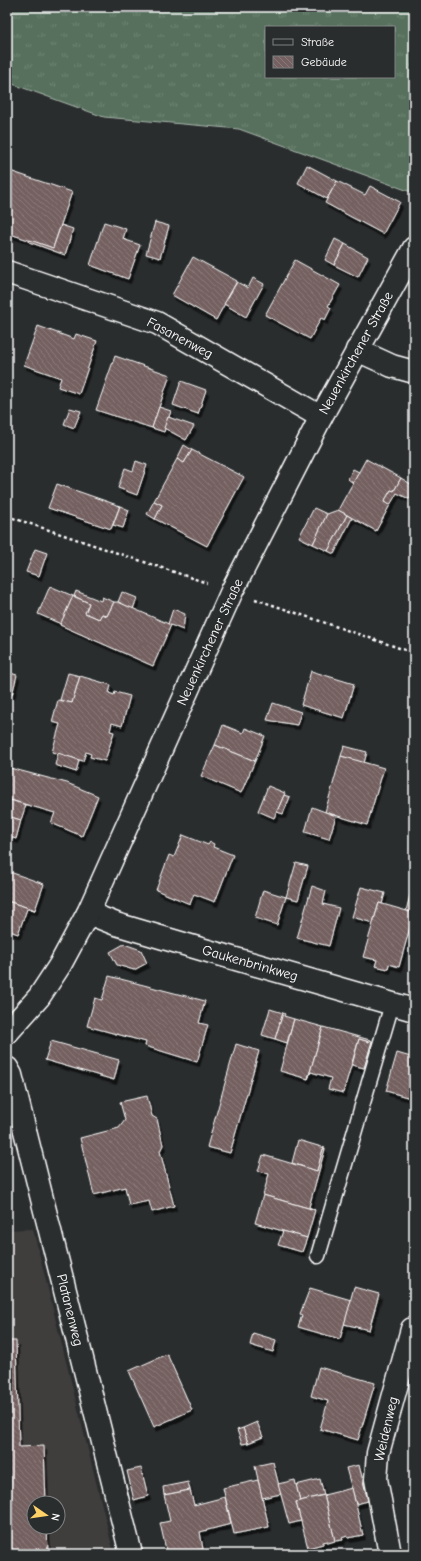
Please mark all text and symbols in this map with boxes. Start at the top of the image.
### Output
legend [265,26,395,78]
text: Straße [301,35,334,49]
text: Gebäude [301,55,347,69]
street label: Neuenkirchener Straße [315,288,397,418]
street label: Fasanenweg [144,313,216,363]
street label: Neuenkirchener Straße [173,576,247,708]
street label: Gaukenbrinkweg [200,941,300,985]
street label: Platanenweg [53,1272,87,1348]
street label: Weidenweg [370,1395,402,1463]
north arrow [26,1495,66,1535]
text: N [48,1512,62,1522]

